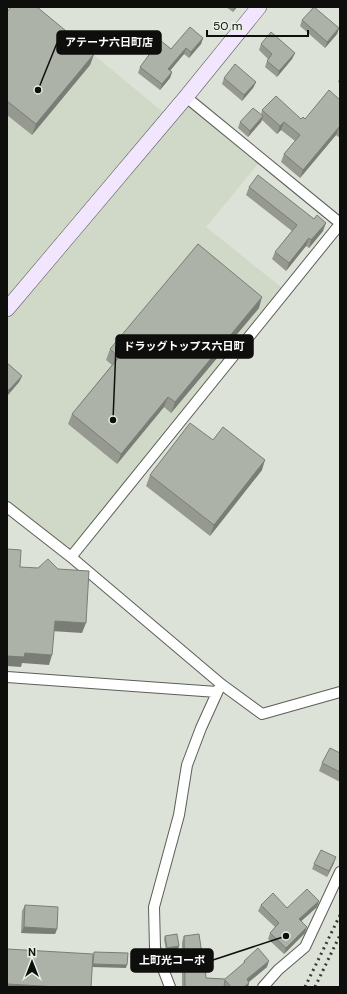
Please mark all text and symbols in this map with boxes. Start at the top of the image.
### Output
scale bar [207,12,308,38]
text: 50 m [213,18,242,34]
callout: アテーナ六日町店 [57,31,161,54]
text: アテーナ六日町店 [65,35,153,49]
callout: ドラッグトップス六日町 [116,335,253,358]
text: ドラッグトップス六日町 [124,339,245,353]
north arrow [12,942,52,982]
text: N [28,945,36,959]
callout: 上町光コーポ [131,949,213,972]
text: 上町光コーポ [139,953,205,967]

